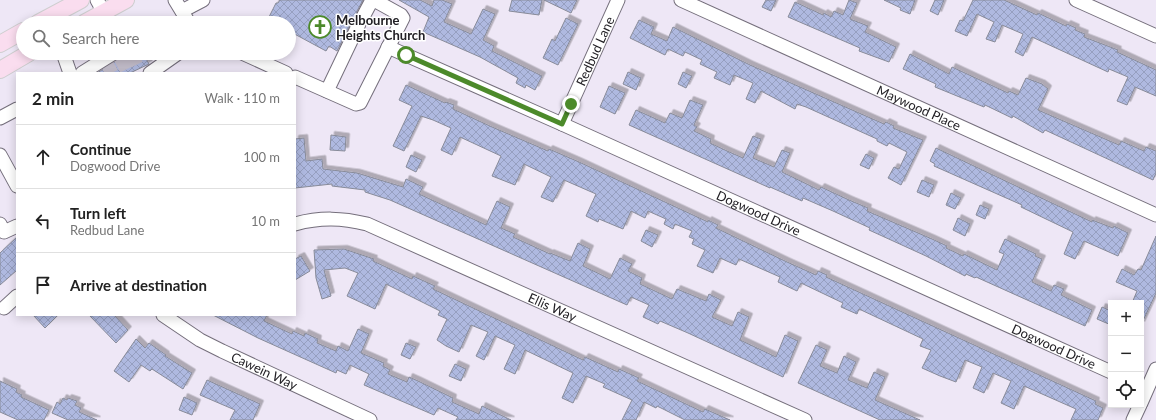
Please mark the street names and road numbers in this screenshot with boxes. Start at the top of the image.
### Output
street label: Redbud Lane [572,14,618,88]
street label: Maywood Place [874,82,963,134]
street label: Dogwood Drive [714,187,803,239]
street label: Ellis Way [526,289,579,325]
street label: Dogwood Drive [1009,320,1098,372]
street label: Cawein Way [229,348,300,393]

